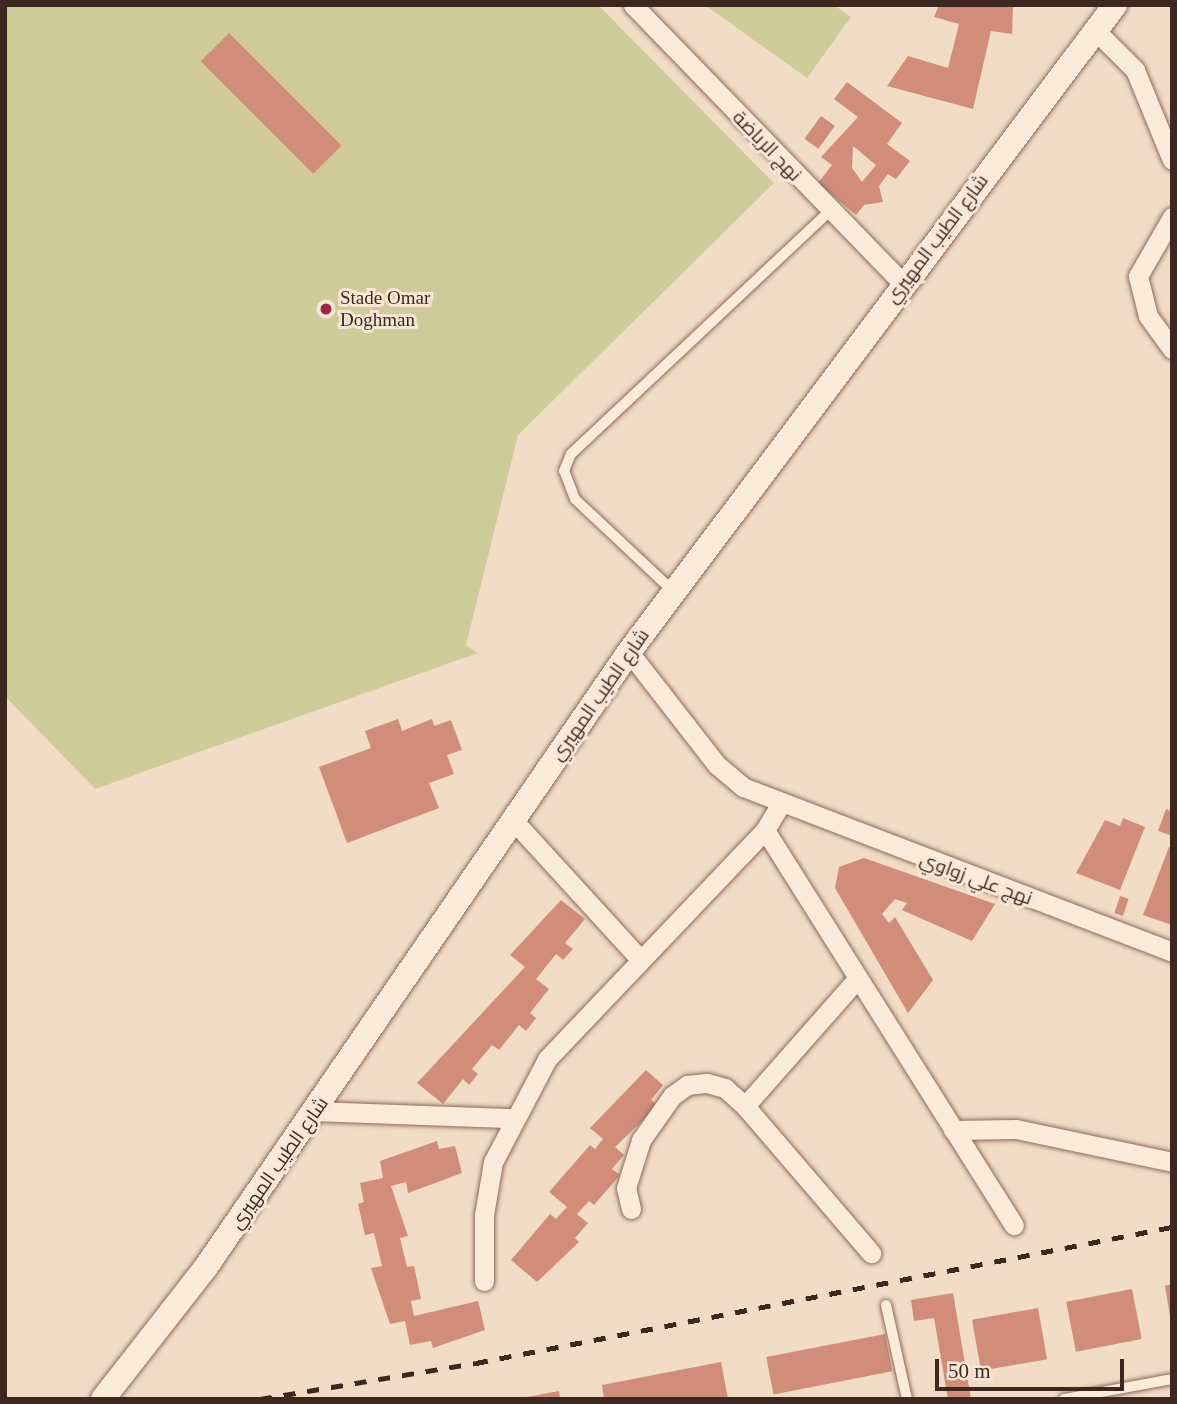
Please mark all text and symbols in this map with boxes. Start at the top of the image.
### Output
street label: نهج الرياضة [728,106,806,186]
street label: شارع الطيب المهيري [881,170,993,308]
place label: Stade Omar Doghman [340,287,430,331]
marker: Stade Omar Doghman [318,301,334,317]
street label: شارع الطيب المهيري [546,625,654,765]
street label: نهج علي زواوي [917,848,1035,910]
street label: شارع الطيب المهيري [225,1093,333,1233]
scale bar [939,1344,1128,1388]
text: 50 m [948,1359,991,1383]

